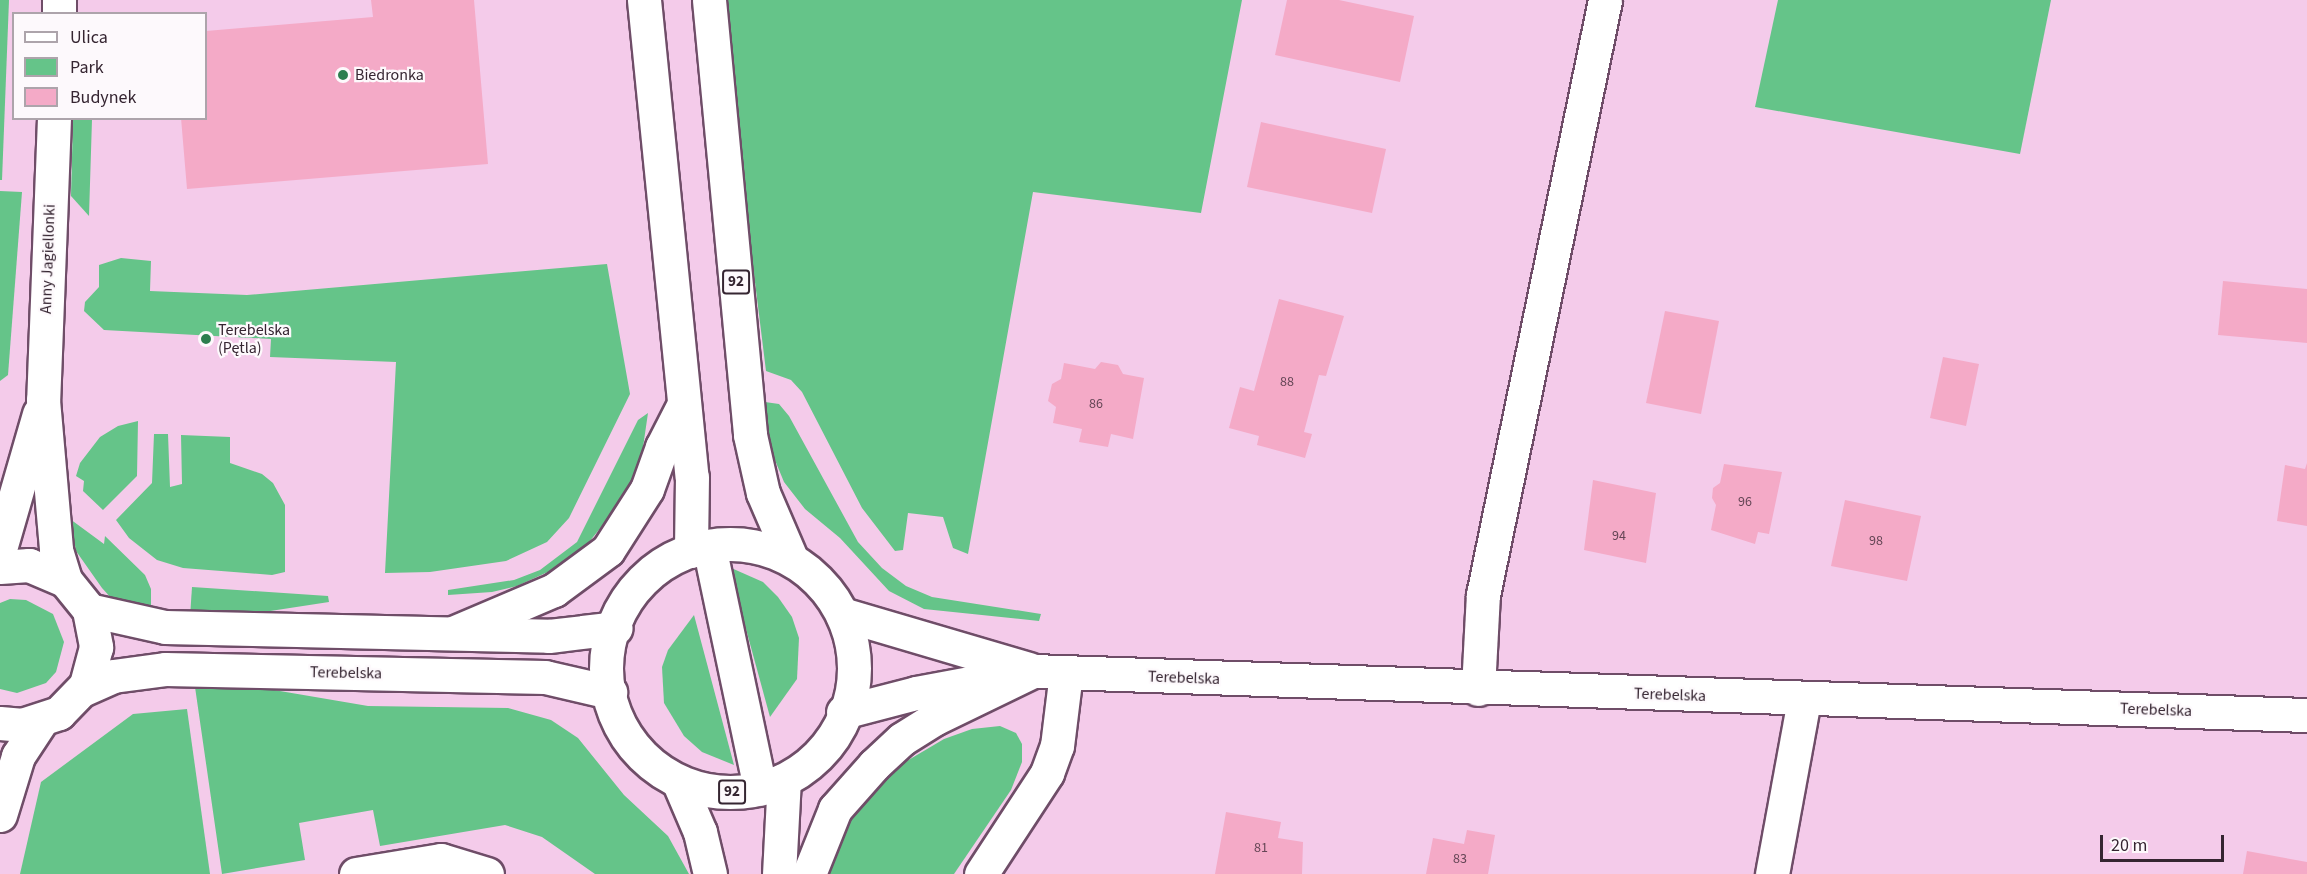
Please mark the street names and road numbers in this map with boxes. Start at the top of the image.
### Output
street label: Anny Jagiellonki [36,204,60,314]
road number: 92 [721,270,751,294]
street label: Terebelska [310,663,382,683]
street label: Terebelska [1148,667,1220,689]
street label: Terebelska [1634,684,1706,706]
street label: Terebelska [2120,699,2192,721]
road number: 92 [717,780,747,804]

